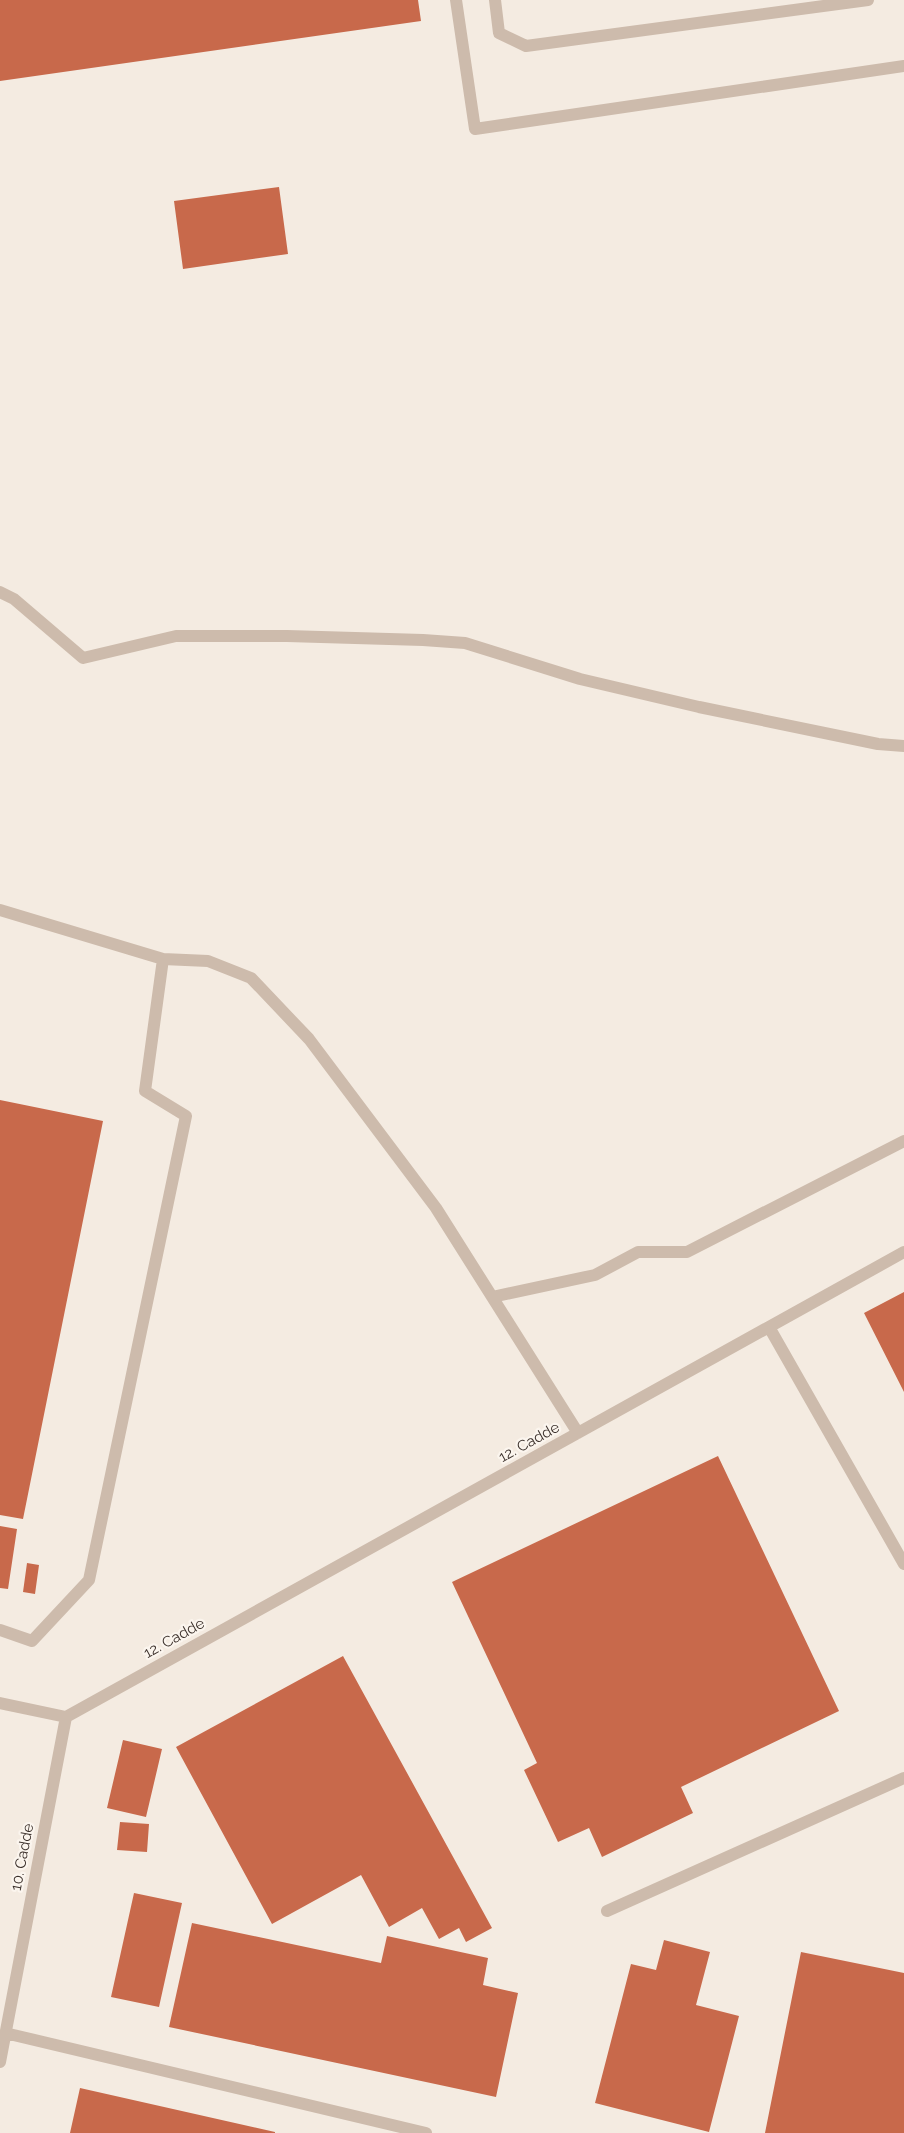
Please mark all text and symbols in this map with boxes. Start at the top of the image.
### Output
street label: 12. Cadde [495,1418,563,1466]
street label: 12. Cadde [140,1614,208,1662]
street label: 10. Cadde [7,1822,37,1892]

